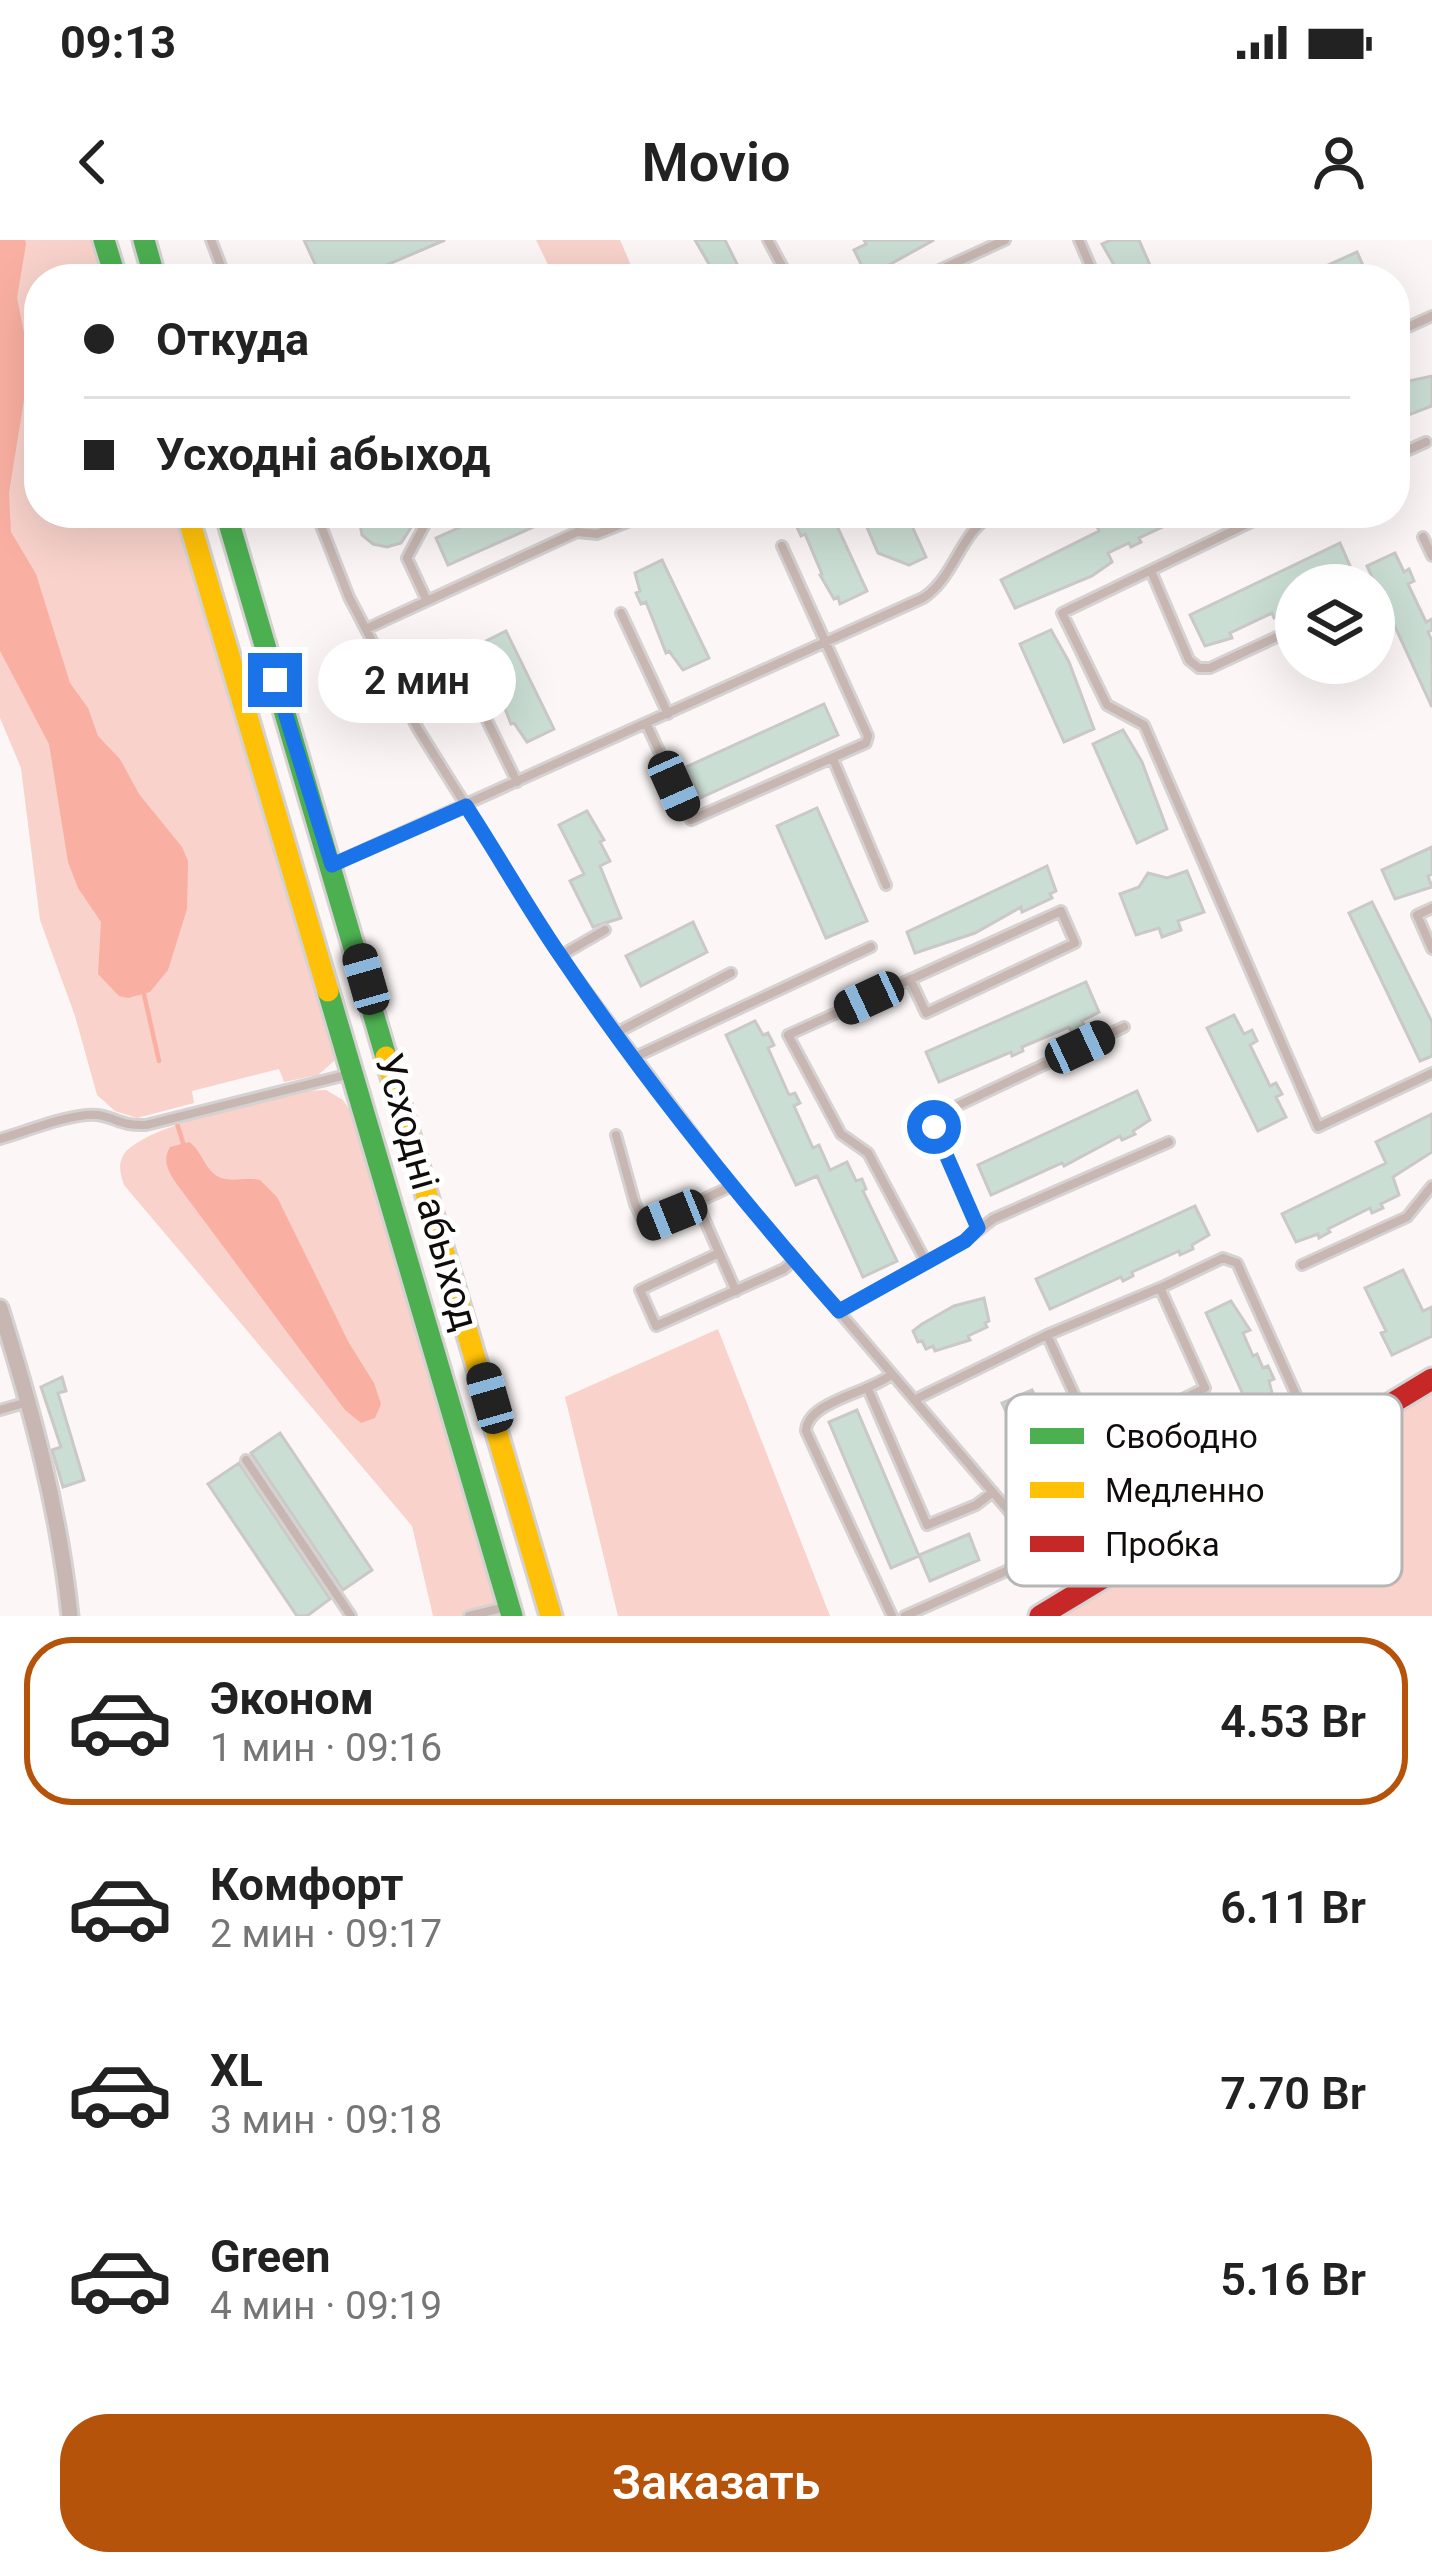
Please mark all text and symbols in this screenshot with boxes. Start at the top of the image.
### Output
text: 09:13 [60,16,176,69]
icon: back [60,129,126,195]
icon: person [1306,129,1372,195]
text: Movio [641,131,791,194]
text: Откуда [156,313,309,366]
text: Усходні абыход [156,428,490,481]
map controls [1275,564,1395,684]
button: layers [1275,564,1395,684]
callout: 2 мин [317,638,515,722]
route end [248,653,302,707]
text: 2 мин [364,658,470,704]
car [643,746,705,826]
car [339,939,393,1019]
car [829,966,909,1030]
car [1040,1015,1120,1079]
street label: Усходні абыход [366,1049,488,1335]
route start [907,1100,961,1154]
car [632,1185,712,1245]
car [463,1358,517,1438]
legend [1006,1394,1402,1586]
text: Свободно [1105,1417,1258,1456]
text: Медленно [1105,1471,1265,1510]
text: Пробка [1105,1525,1220,1564]
icon: car [66,1667,174,1775]
text: Эконом [210,1672,374,1725]
text: 4.53 Br [1220,1695,1366,1748]
text: 1 мин · 09:16 [210,1725,442,1771]
icon: car [66,1853,174,1961]
text: Комфорт [210,1858,403,1911]
text: 6.11 Br [1220,1881,1366,1934]
text: 2 мин · 09:17 [210,1911,442,1957]
icon: car [66,2039,174,2147]
text: XL [210,2044,263,2097]
text: 7.70 Br [1220,2067,1366,2120]
text: 3 мин · 09:18 [210,2097,442,2143]
icon: car [66,2225,174,2333]
text: Green [210,2230,331,2283]
text: 5.16 Br [1220,2253,1366,2306]
text: 4 мин · 09:19 [210,2283,442,2329]
button: Заказать [60,2414,1372,2552]

